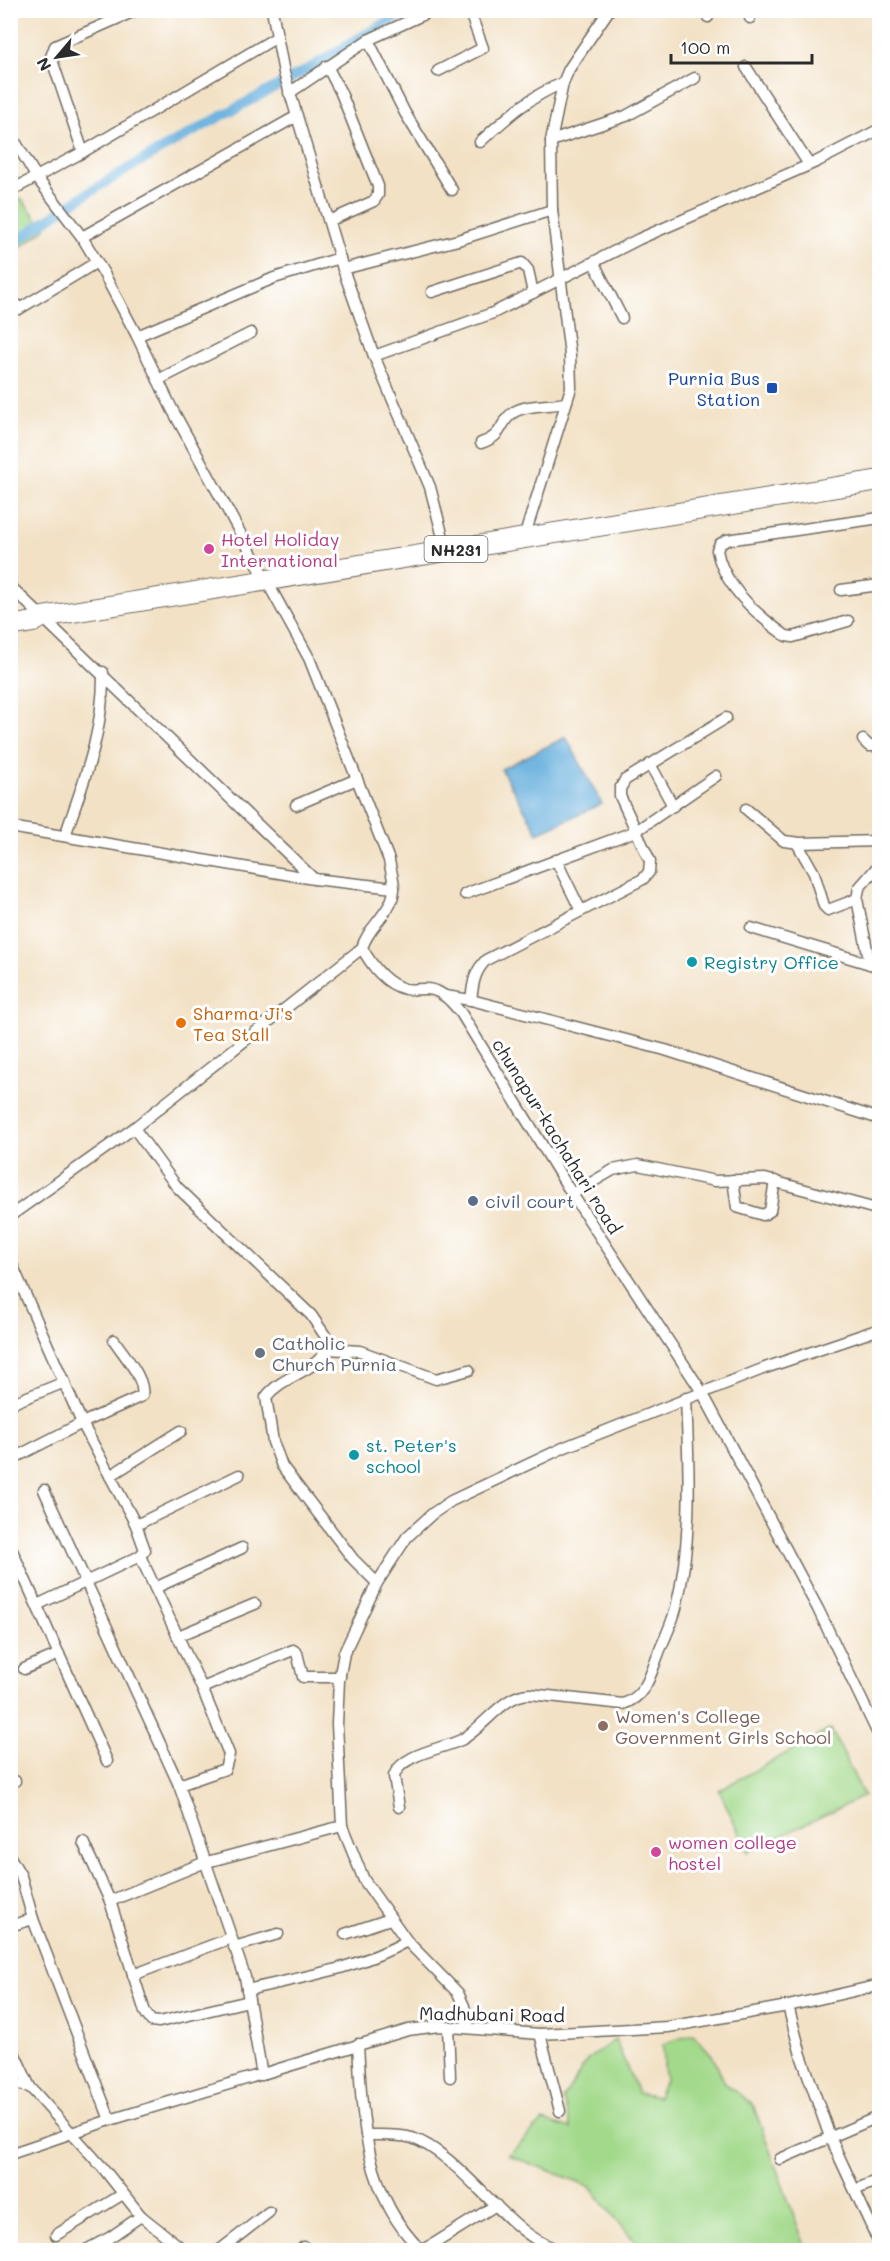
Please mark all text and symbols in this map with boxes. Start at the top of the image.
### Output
north arrow [27,27,87,87]
scale bar [671,27,812,65]
text: 100 m [680,35,730,59]
text: N [31,54,56,75]
place label: Purnia Bus Station [668,366,760,411]
marker: Purnia Bus Station [765,381,779,395]
place label: Hotel Holiday International [221,527,339,572]
road number: NH231 [424,536,488,562]
marker: Hotel Holiday International [202,542,216,556]
place label: Registry Office [704,950,839,974]
marker: Registry Office [685,955,699,969]
place label: Sharma Ji's Tea Stall [193,1001,293,1046]
marker: Sharma Ji's Tea Stall [174,1016,188,1030]
street label: chunapur-kachahari road [487,1034,627,1238]
place label: civil court [485,1189,574,1213]
marker: civil court [466,1194,480,1208]
place label: Catholic Church Purnia [272,1331,397,1376]
marker: Catholic Church Purnia [253,1346,267,1360]
place label: st. Peter's school [366,1433,457,1478]
marker: st. Peter's school [347,1448,361,1462]
place label: Women's College Government Girls School [615,1704,831,1749]
marker: Women's College Government Girls School [596,1719,610,1733]
place label: women college hostel [668,1830,797,1875]
marker: women college hostel [649,1845,663,1859]
street label: Madhubani Road [419,2001,565,2027]

